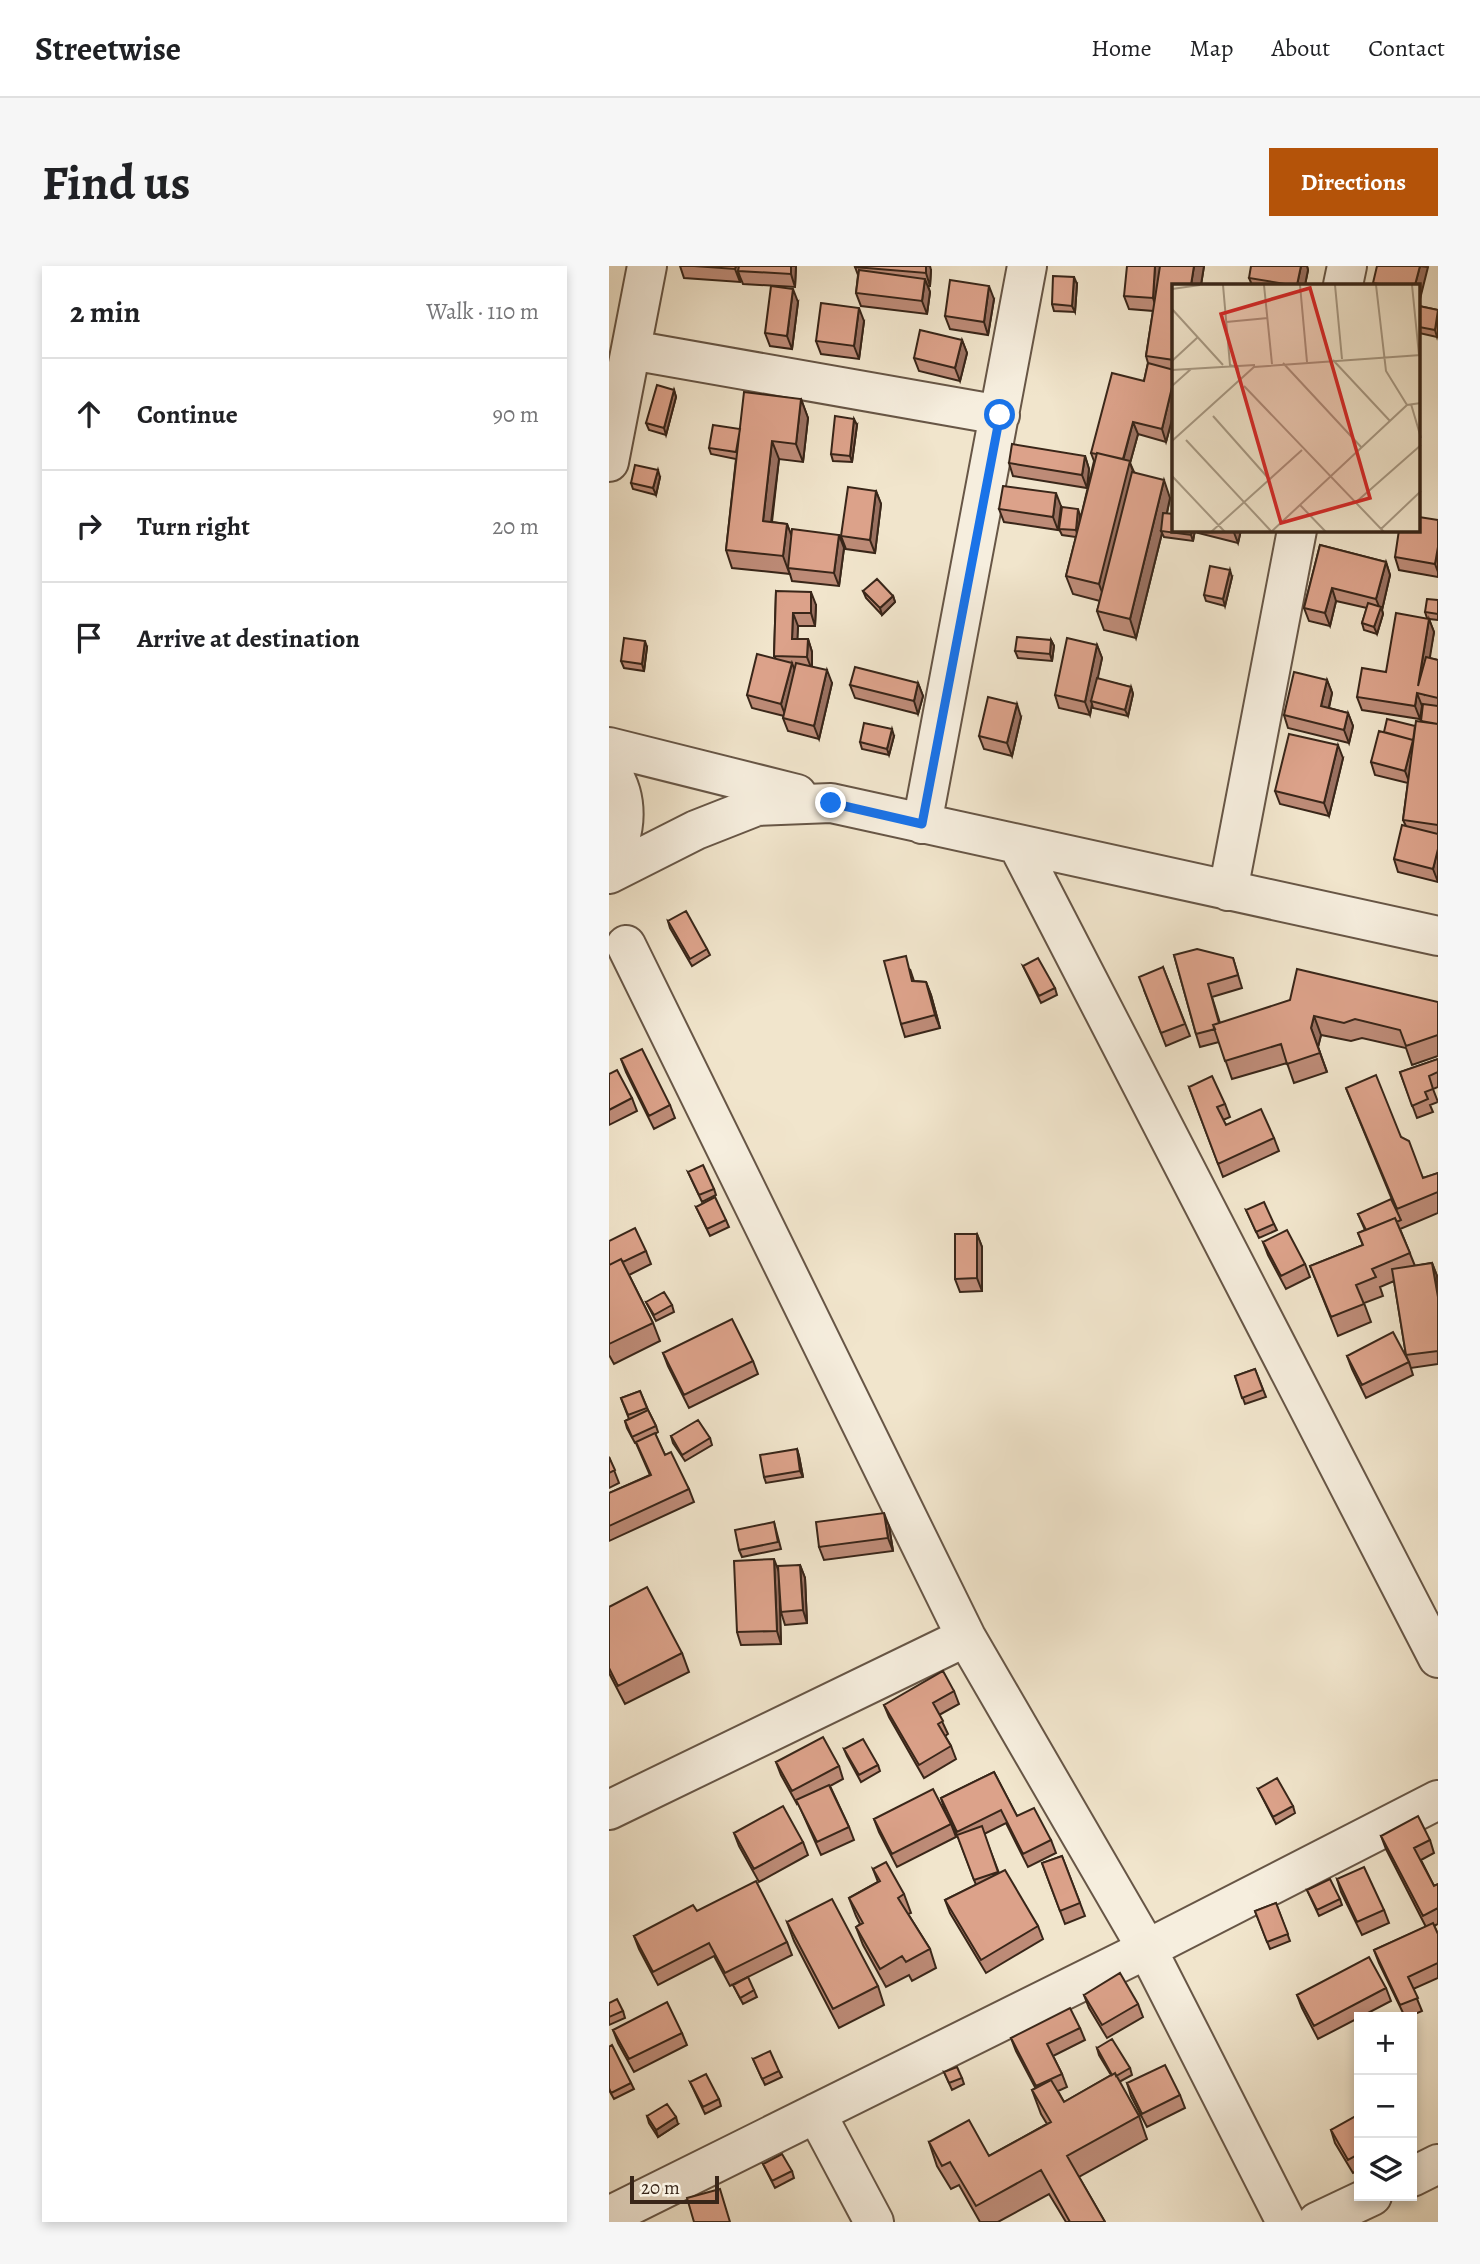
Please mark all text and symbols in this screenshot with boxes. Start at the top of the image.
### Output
text: Streetwise [35,26,181,71]
text: Home [1091,32,1152,64]
text: Map [1190,32,1234,64]
text: About [1272,32,1330,64]
text: Contact [1368,32,1445,64]
button: Directions [1269,148,1438,216]
text: Find us [42,149,190,216]
inset map [1172,284,1420,532]
text: 2 min [70,292,140,332]
text: Walk · 110 m [426,296,539,327]
icon: ahead [70,395,108,433]
text: Continue [137,397,238,432]
text: 90 m [493,399,539,430]
route start [984,399,1015,430]
icon: right [70,507,108,545]
text: Turn right [137,509,250,544]
text: 20 m [492,511,539,542]
icon: arrive [70,619,108,657]
text: Arrive at destination [137,621,360,656]
route end [815,787,846,818]
map controls [1354,2012,1417,2201]
button: + [1354,2012,1417,2075]
button: − [1354,2075,1417,2138]
button: layers [1354,2138,1417,2201]
scale bar [630,2173,719,2205]
text: 20 m [641,2175,680,2201]

